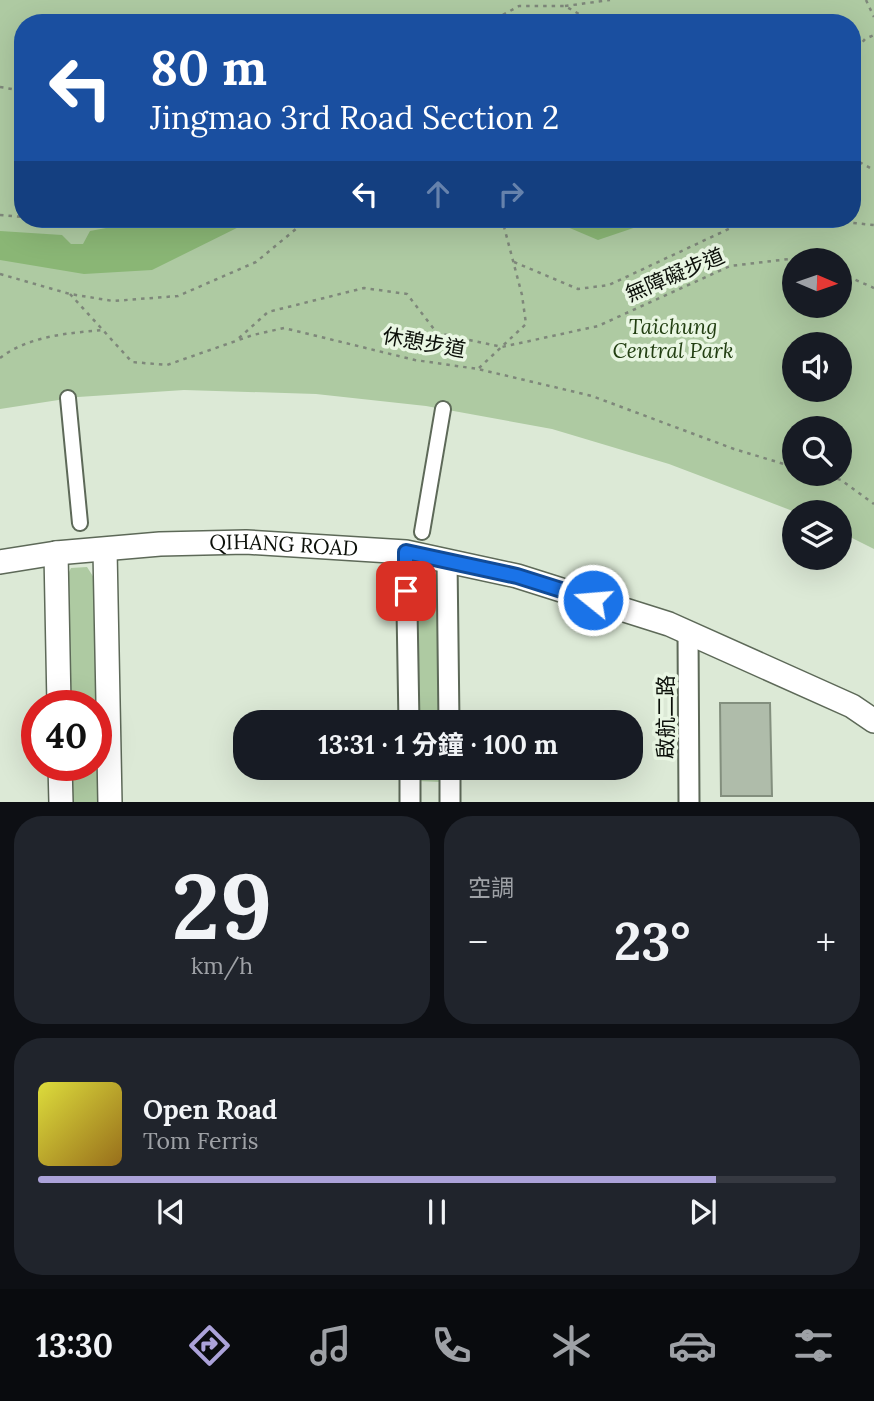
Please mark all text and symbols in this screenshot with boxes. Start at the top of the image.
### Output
text: 80 m [150,36,267,98]
icon: left [35,42,126,133]
text: Jingmao 3rd Road Section 2 [150,97,559,138]
icon: left [346,175,384,213]
icon: ahead [419,175,457,213]
icon: right [492,175,530,213]
street label: 無障礙步道 [621,242,728,307]
north arrow [782,248,852,318]
map controls [782,248,852,570]
park label: Taichung Central Park [612,313,734,364]
street label: 休憩步道 [380,322,468,363]
button: sound [782,332,852,402]
button: search [782,416,852,486]
button: layers [782,500,852,570]
street label: QIHANG ROAD [209,528,359,562]
pin [376,561,436,621]
position arrow [556,563,630,637]
icon: arrive [387,572,425,610]
street label: 啟航二路 [652,675,679,759]
speed limit sign: 40 [21,690,112,781]
text: 13:31 · 1 分鐘 · 100 m [318,728,558,761]
text: 29 [172,847,272,964]
text: 空調 [468,873,514,902]
text: 23° [614,908,690,974]
text: − [468,918,488,966]
text: + [816,918,836,966]
text: km/h [191,951,253,980]
text: Open Road [143,1093,277,1126]
text: Tom Ferris [143,1126,258,1155]
icon: previous [152,1193,190,1231]
icon: pause [418,1193,456,1231]
icon: next [684,1193,722,1231]
icon: directions [185,1321,234,1370]
icon: music [306,1321,355,1370]
icon: phone [427,1321,476,1370]
icon: climate [547,1321,596,1370]
icon: car [668,1321,717,1370]
icon: filters [789,1321,838,1370]
text: 13:30 [36,1325,113,1366]

